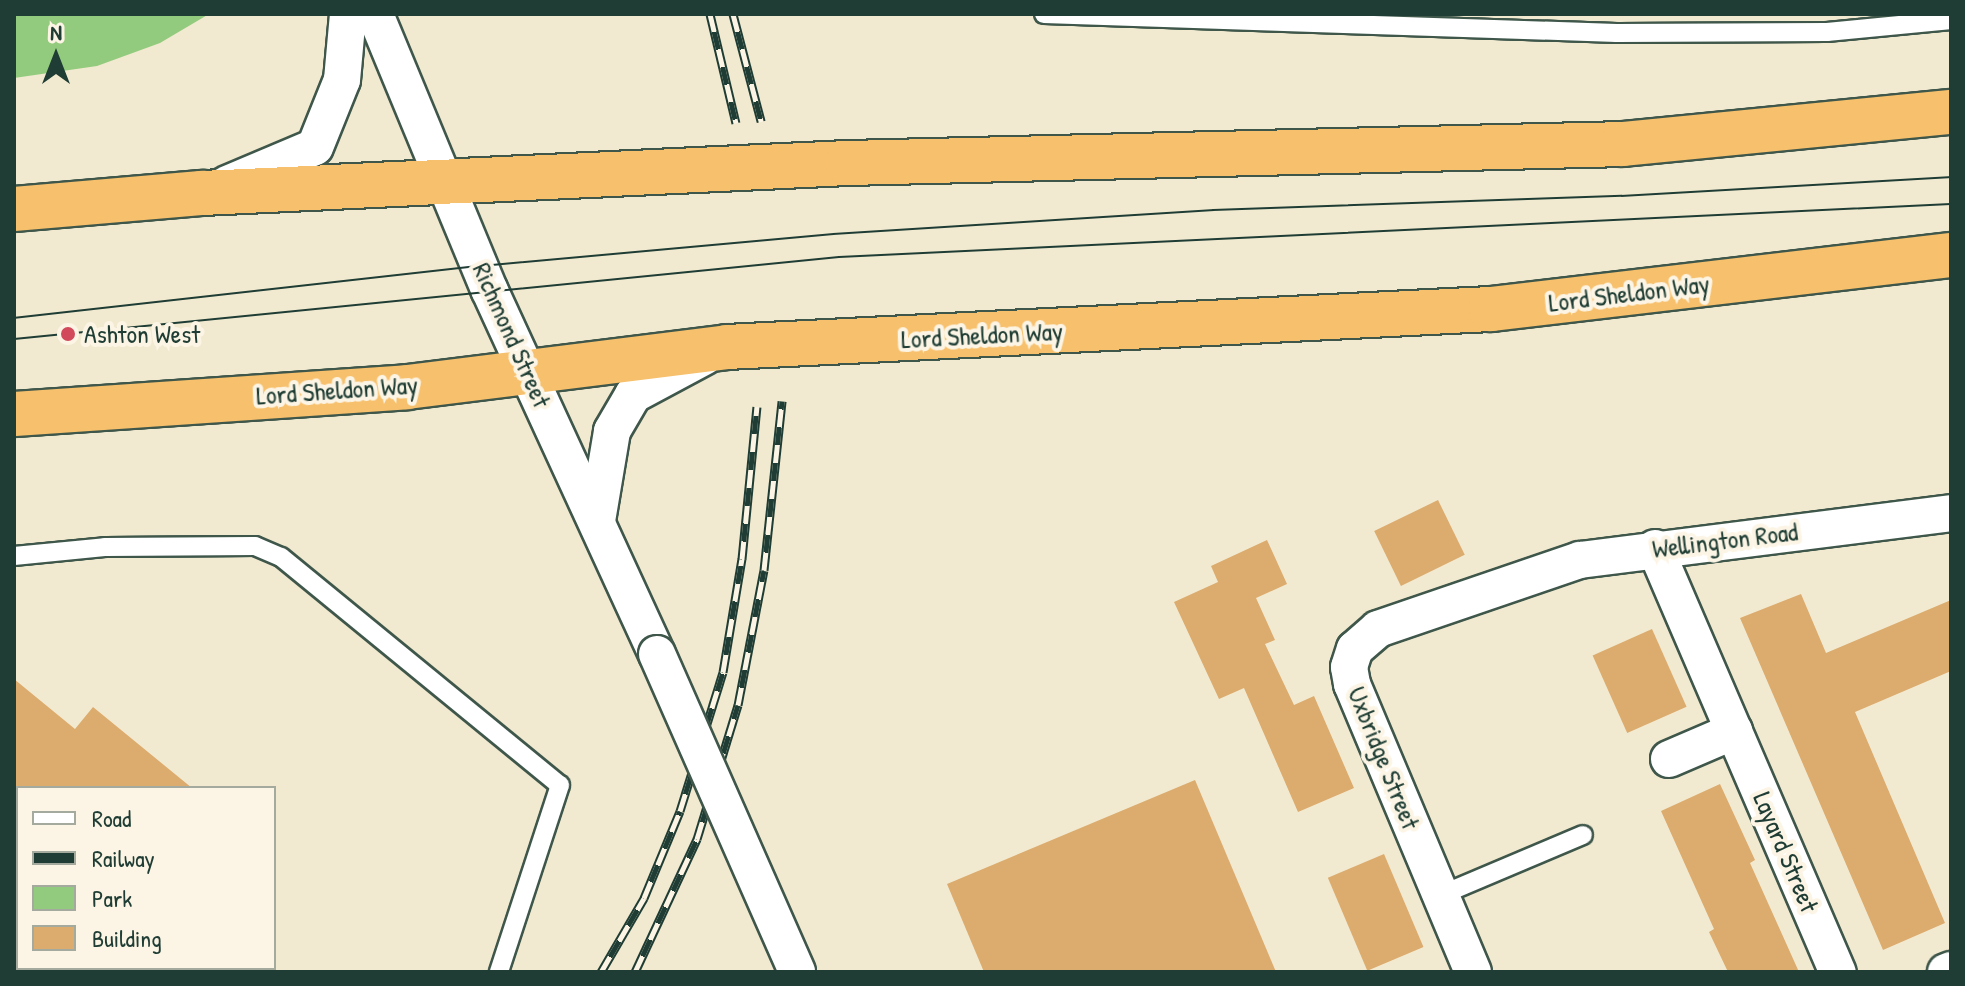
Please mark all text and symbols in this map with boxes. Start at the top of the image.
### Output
north arrow [16,16,96,96]
text: N [50,17,62,47]
street label: Richmond Street [466,258,558,412]
street label: Lord Sheldon Way [1547,268,1711,318]
street label: Lord Sheldon Way [900,315,1064,355]
place label: Ashton West [84,318,200,350]
marker: Ashton West [59,325,77,343]
street label: Lord Sheldon Way [255,369,419,411]
street label: Wellington Road [1650,516,1800,564]
street label: Uxbridge Street [1341,682,1427,834]
legend [16,786,276,970]
street label: Layard Street [1747,787,1825,917]
text: Road [92,802,131,834]
text: Railway [92,842,155,874]
text: Park [92,882,132,914]
text: Building [92,922,162,954]

